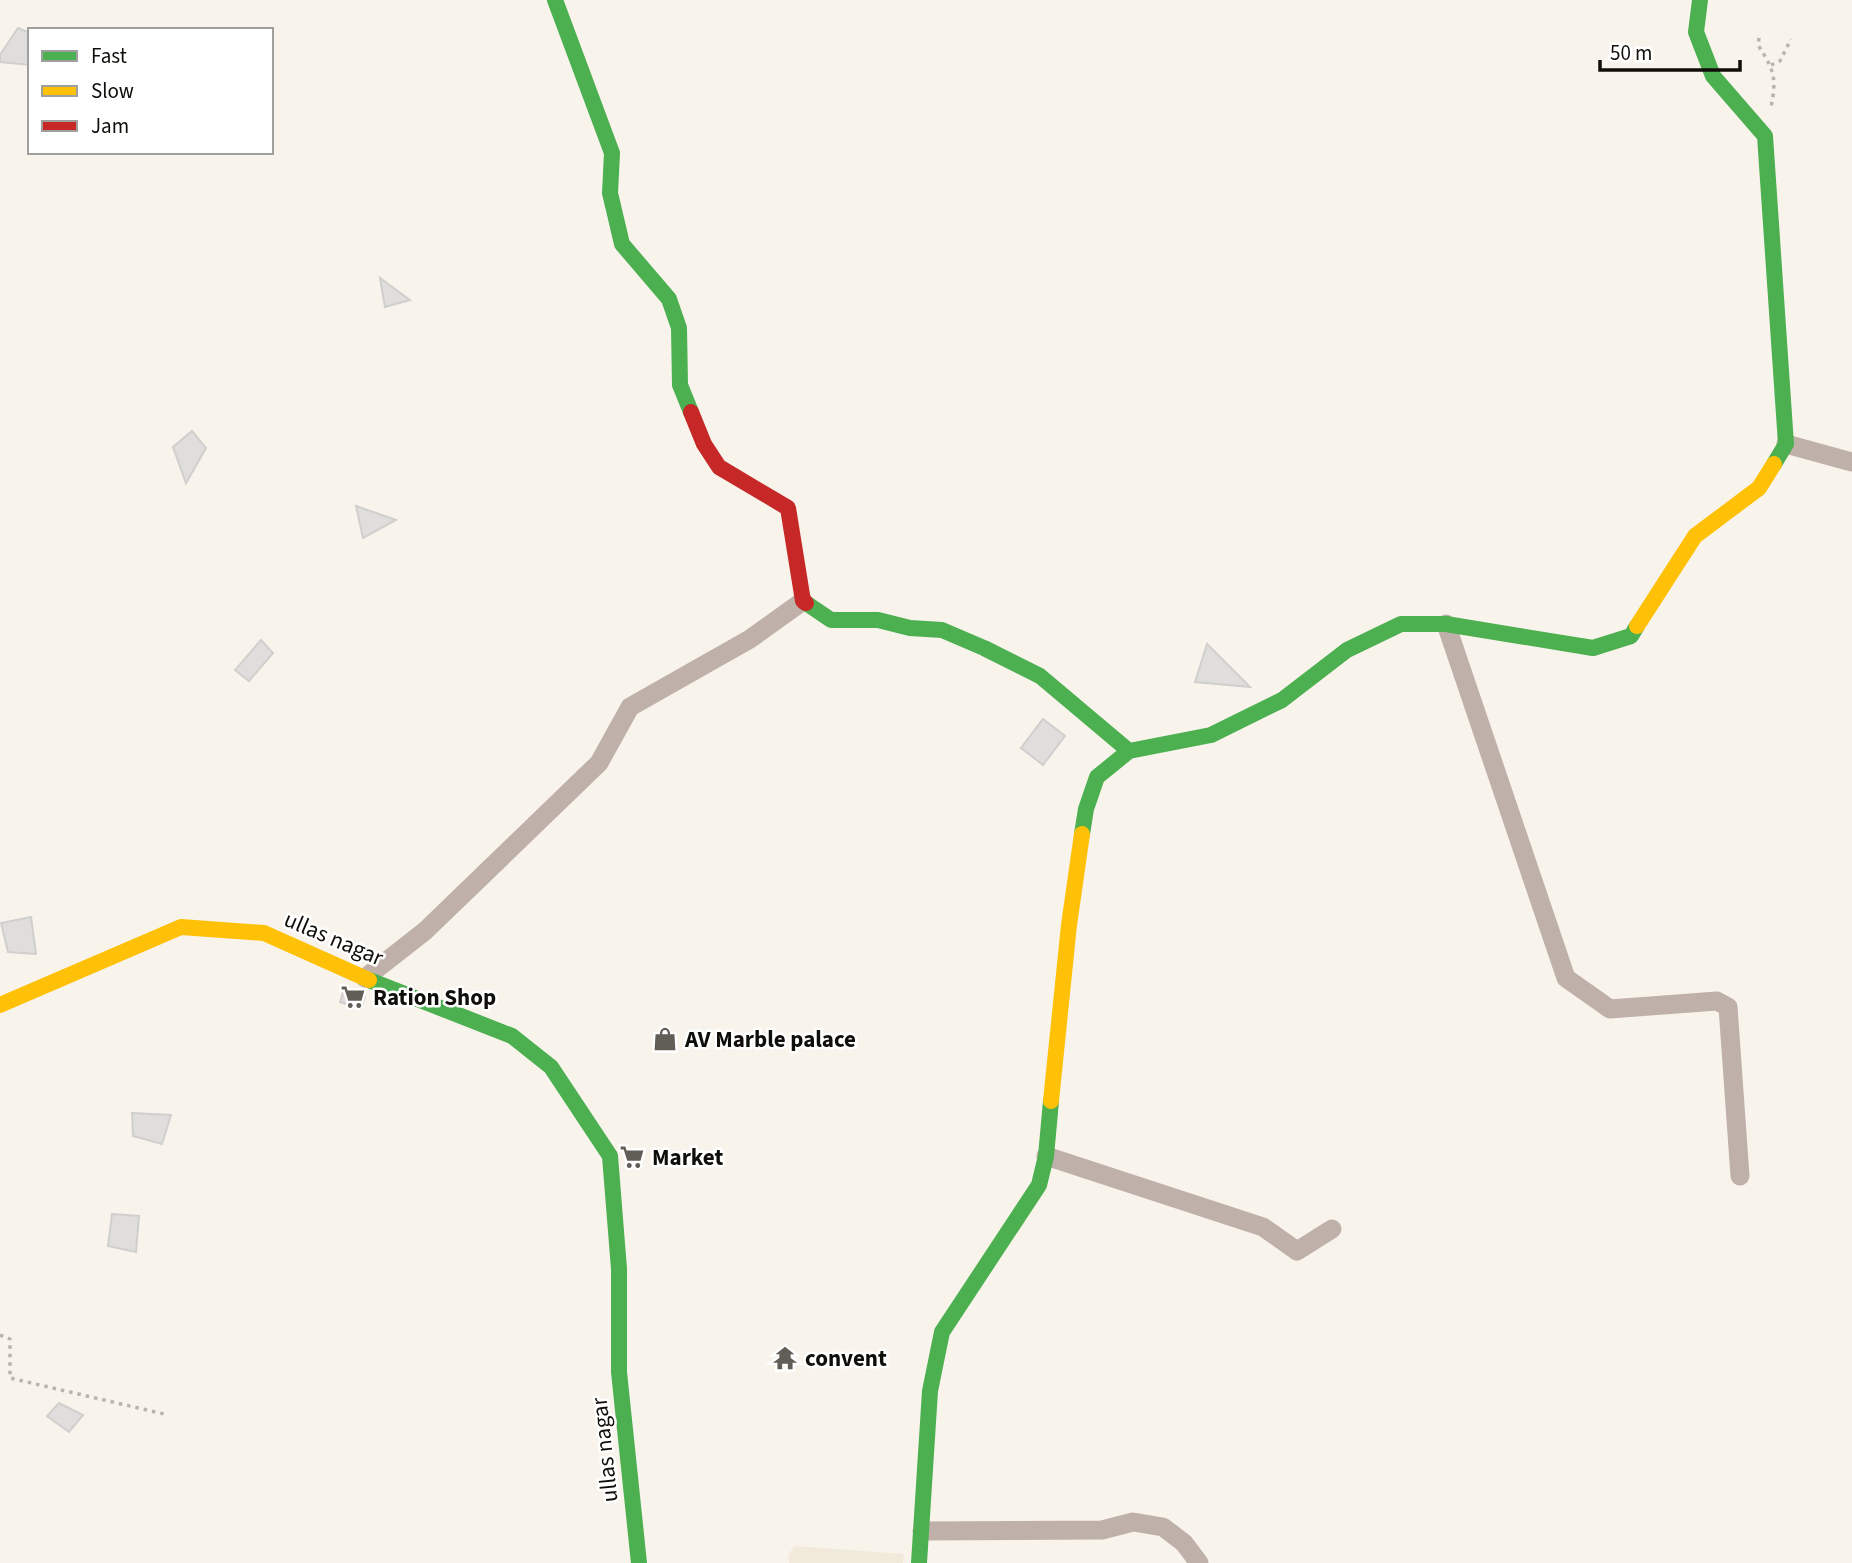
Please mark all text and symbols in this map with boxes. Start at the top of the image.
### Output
legend [28,28,273,154]
scale bar [1600,28,1740,72]
text: 50 m [1610,38,1652,68]
text: Fast [91,41,127,71]
text: Slow [91,76,134,106]
text: Jam [91,111,129,141]
street label: ullas nagar [279,903,390,975]
place label: Ration Shop [373,981,496,1014]
supermarket icon: Ration Shop [339,983,367,1011]
place label: AV Marble palace [684,1023,856,1056]
shop icon: AV Marble palace [651,1025,679,1053]
place label: Market [652,1141,723,1174]
supermarket icon: Market [618,1143,646,1171]
place label: convent [805,1342,887,1375]
temple icon: convent [771,1344,799,1372]
street label: ullas nagar [582,1395,626,1504]

